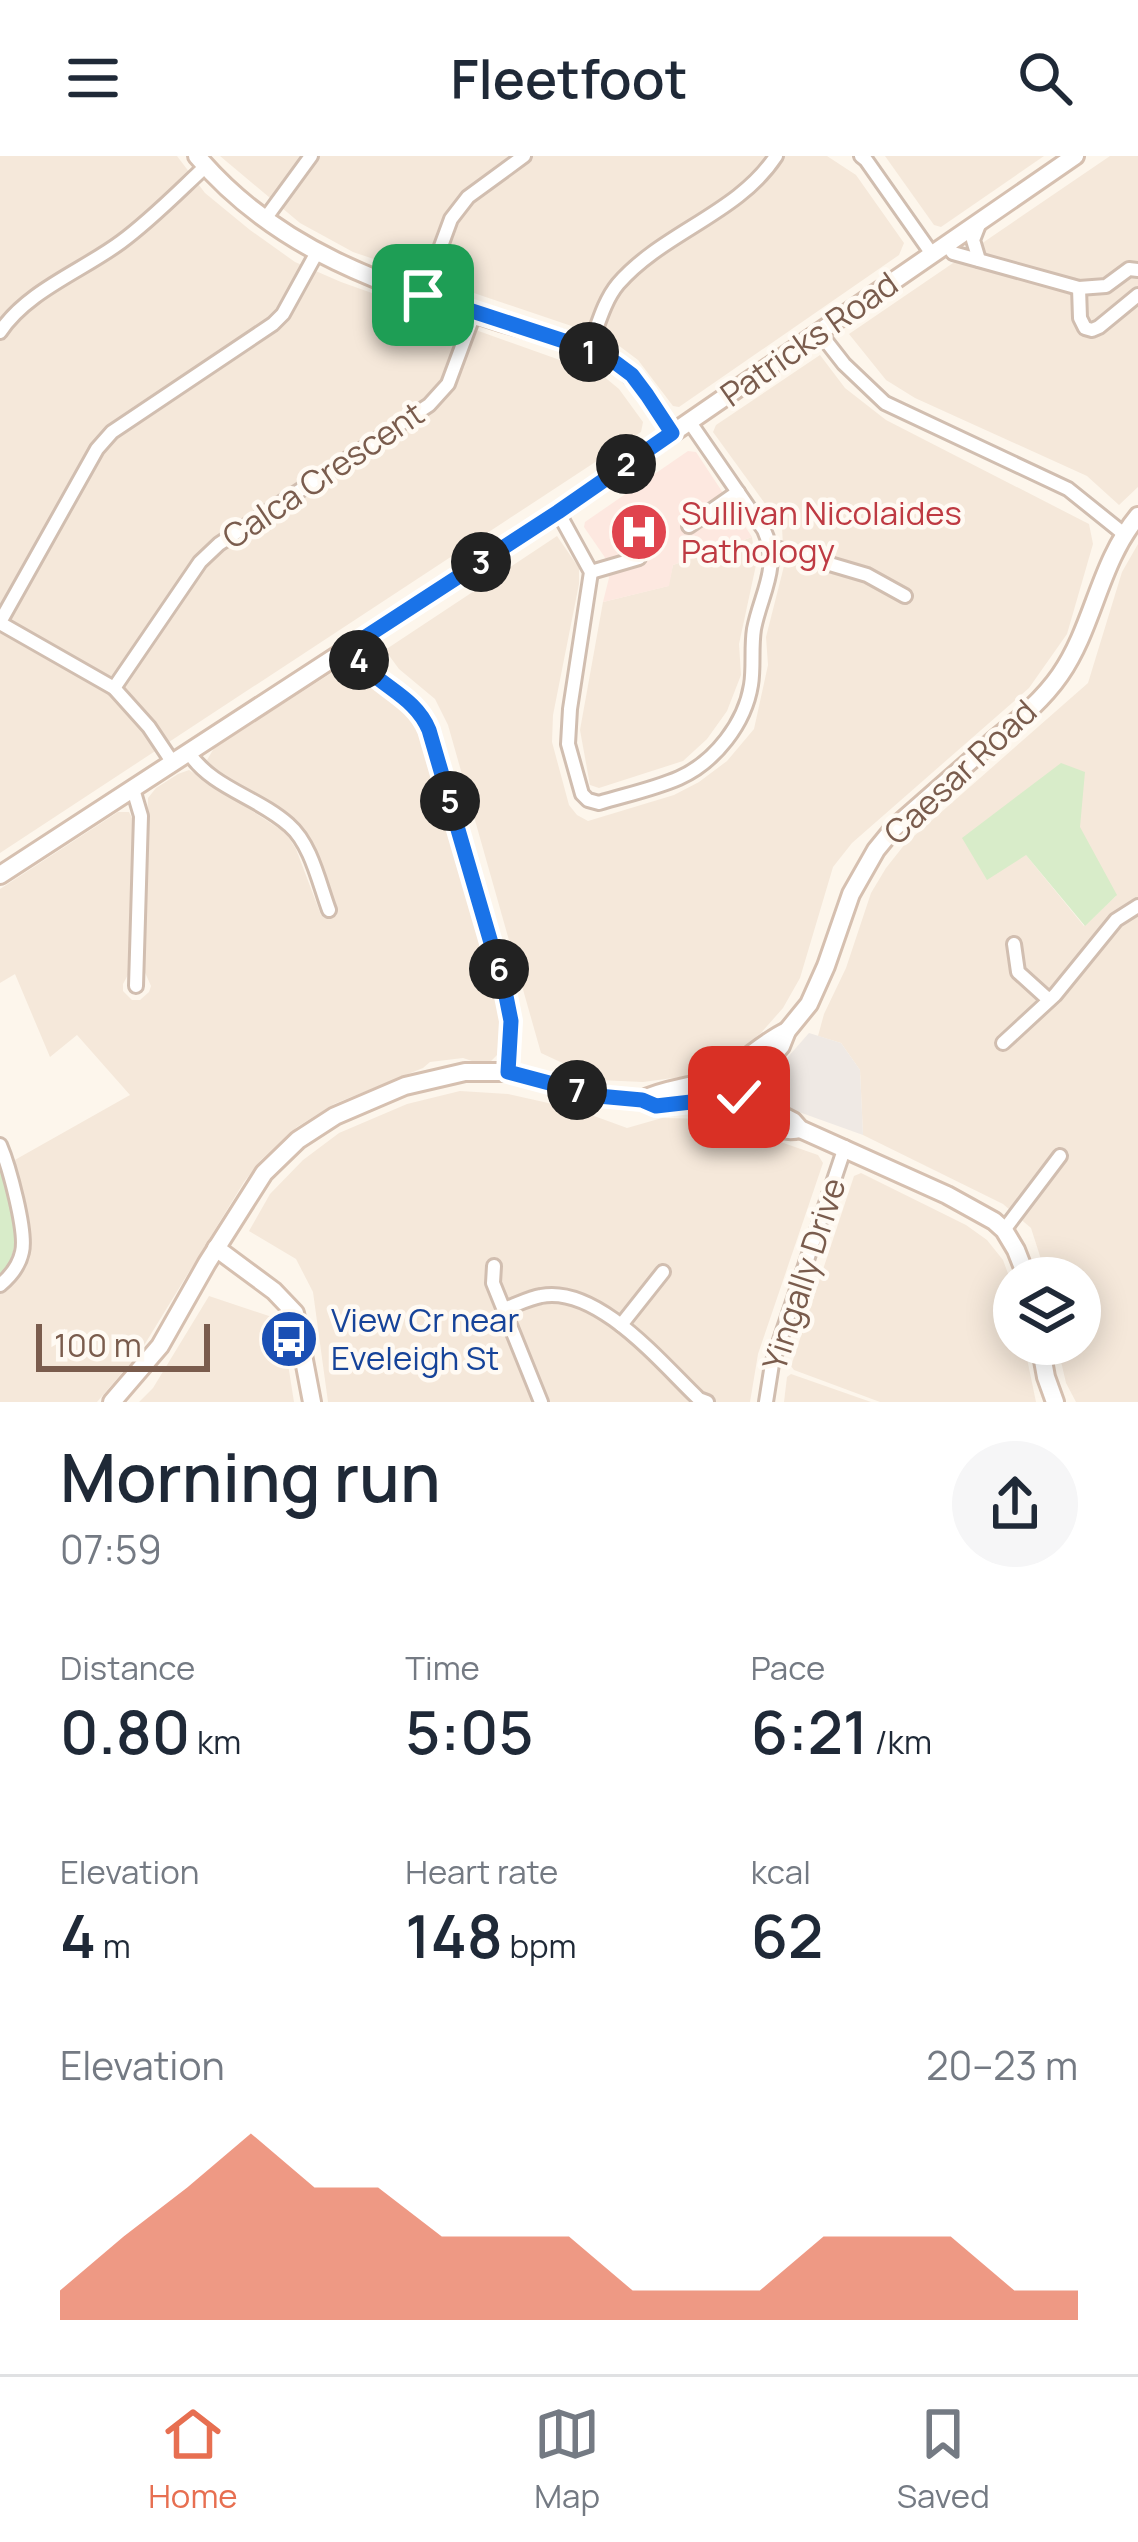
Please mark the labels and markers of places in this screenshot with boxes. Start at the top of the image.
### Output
pin [372,244,474,346]
pin: 1 [559,322,619,382]
pin: 2 [596,434,656,494]
place label: Sullivan Nicolaides Pathology [681,490,962,573]
hospital icon: Sullivan Nicolaides Pathology [608,501,670,563]
pin: 3 [451,532,511,592]
pin: 4 [329,630,389,690]
pin: 5 [420,771,480,831]
pin: 6 [469,939,529,999]
pin [688,1046,790,1148]
pin: 7 [547,1060,607,1120]
place label: View Cr near Eveleigh St [331,1297,519,1380]
bus stop icon: View Cr near Eveleigh St [258,1308,320,1370]

